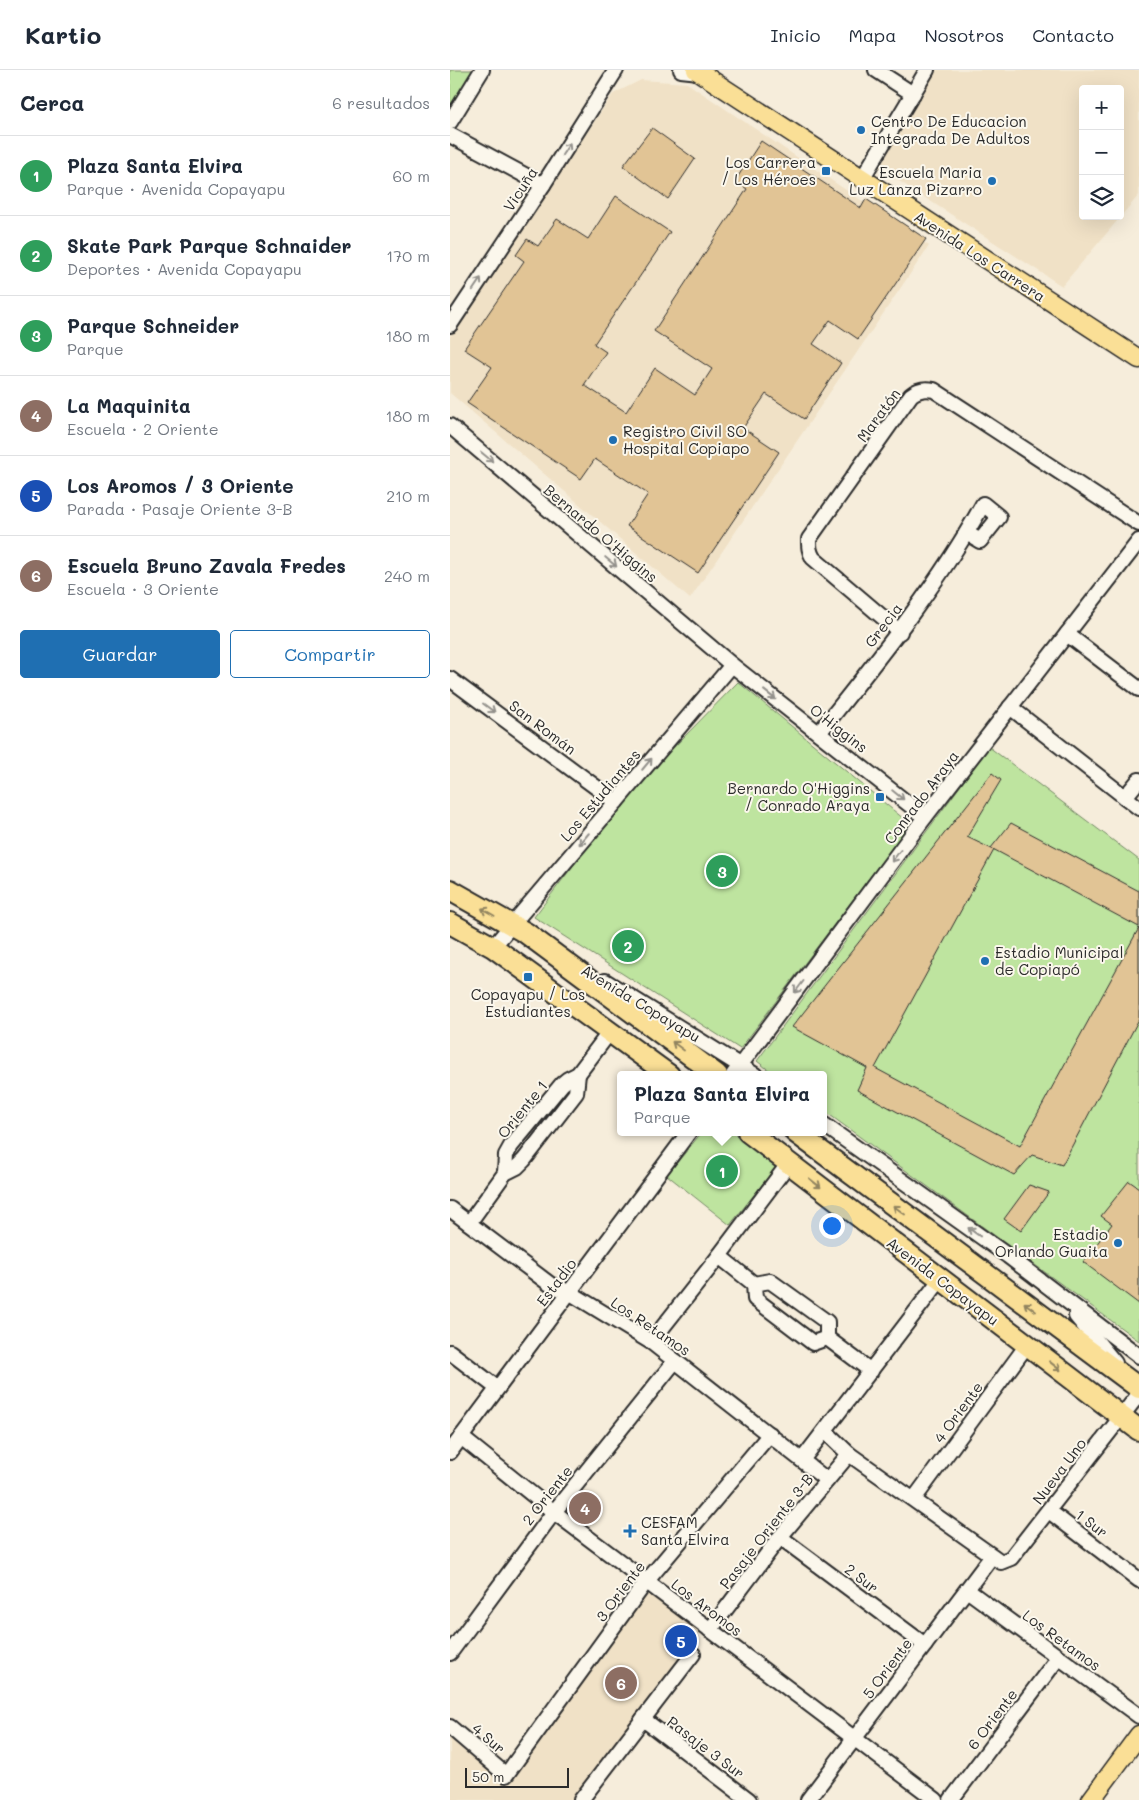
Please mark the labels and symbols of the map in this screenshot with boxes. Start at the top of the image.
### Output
place label: Centro De Educacion Integrada De Adultos [871,111,1030,148]
marker: Centro De Educacion Integrada De Adultos [855,124,867,136]
one-way arrow [561,142,571,156]
place label: Los Carrera / Los Héroes [721,152,816,189]
place label: Escuela Maria Luz Lanza Pizarro [849,162,982,199]
street label: Vicuña [498,163,542,215]
marker: Los Carrera / Los Héroes [820,165,832,177]
marker: Escuela Maria Luz Lanza Pizarro [986,175,998,187]
street label: Avenida Los Carrera [910,206,1050,306]
one-way arrow [472,278,482,292]
street label: Maratón [852,384,904,446]
place label: Registro Civil SO Hospital Copiapo [623,421,749,458]
marker: Registro Civil SO Hospital Copiapo [607,434,619,446]
one-way arrow [480,452,493,463]
street label: Bernardo O'Higgins [540,480,662,586]
one-way arrow [604,557,617,568]
street label: Grecia [860,599,906,651]
one-way arrow [763,689,776,700]
street label: San Román [505,695,581,759]
street label: O'Higgins [806,699,872,757]
one-way arrow [482,702,495,713]
street label: Los Estudiantes [556,745,644,845]
street label: Conrado Araya [879,746,963,848]
one-way arrow [642,758,653,771]
place label: Bernardo O'Higgins / Conrado Araya [727,778,870,815]
one-way arrow [891,790,904,801]
marker: Bernardo O'Higgins / Conrado Araya [874,791,886,803]
one-way arrow [579,832,590,845]
one-way arrow [891,849,901,863]
pin: 3 [706,852,738,890]
one-way arrow [481,907,496,916]
pin: 2 [612,927,644,965]
place label: Estadio Municipal de Copiapó [995,942,1123,979]
marker: Estadio Municipal de Copiapó [979,955,991,967]
street label: Avenida Copayapu [578,960,704,1046]
marker: Copayapu / Los Estudiantes [522,971,534,983]
one-way arrow [794,980,804,994]
place label: Copayapu / Los Estudiantes [471,984,585,1021]
one-way arrow [671,1041,685,1051]
street label: Oriente 1 [493,1076,551,1142]
pin: 1 [706,1152,738,1190]
one-way arrow [808,1177,821,1188]
one-way arrow [892,1205,906,1215]
your location [819,1213,845,1239]
place label: Estadio Orlando Guaita [995,1224,1108,1261]
one-way arrow [968,1227,982,1237]
street label: Avenida Copayapu [883,1232,1003,1330]
marker: Estadio Orlando Guaita [1112,1237,1124,1249]
street label: Estadio [532,1254,581,1310]
street label: Los Retamos [607,1292,695,1360]
one-way arrow [1023,1302,1037,1312]
one-way arrow [1049,1361,1062,1372]
street label: 4 Oriente [929,1377,987,1447]
street label: Nueva Uno [1028,1434,1090,1508]
street label: 2 Oriente [517,1461,577,1529]
street label: Pasaje Oriente 3-B [715,1469,817,1593]
pin: 4 [569,1489,601,1527]
street label: 1 Sur [1072,1504,1112,1542]
place label: CESFAM Santa Elvira [641,1512,730,1549]
marker: CESFAM Santa Elvira [623,1524,637,1538]
street label: 3 Oriente [591,1557,649,1625]
street label: 2 Sur [841,1559,883,1597]
street label: Los Aromos [668,1574,746,1640]
street label: Los Retamos [1019,1605,1105,1675]
pin: 5 [665,1622,697,1660]
street label: 5 Oriente [858,1634,916,1702]
pin: 6 [605,1664,637,1702]
street label: 6 Oriente [963,1684,1021,1754]
street label: Pasaje 3 Sur [663,1711,749,1783]
street label: 4 Sur [468,1718,510,1758]
scale bar [465,1765,569,1788]

